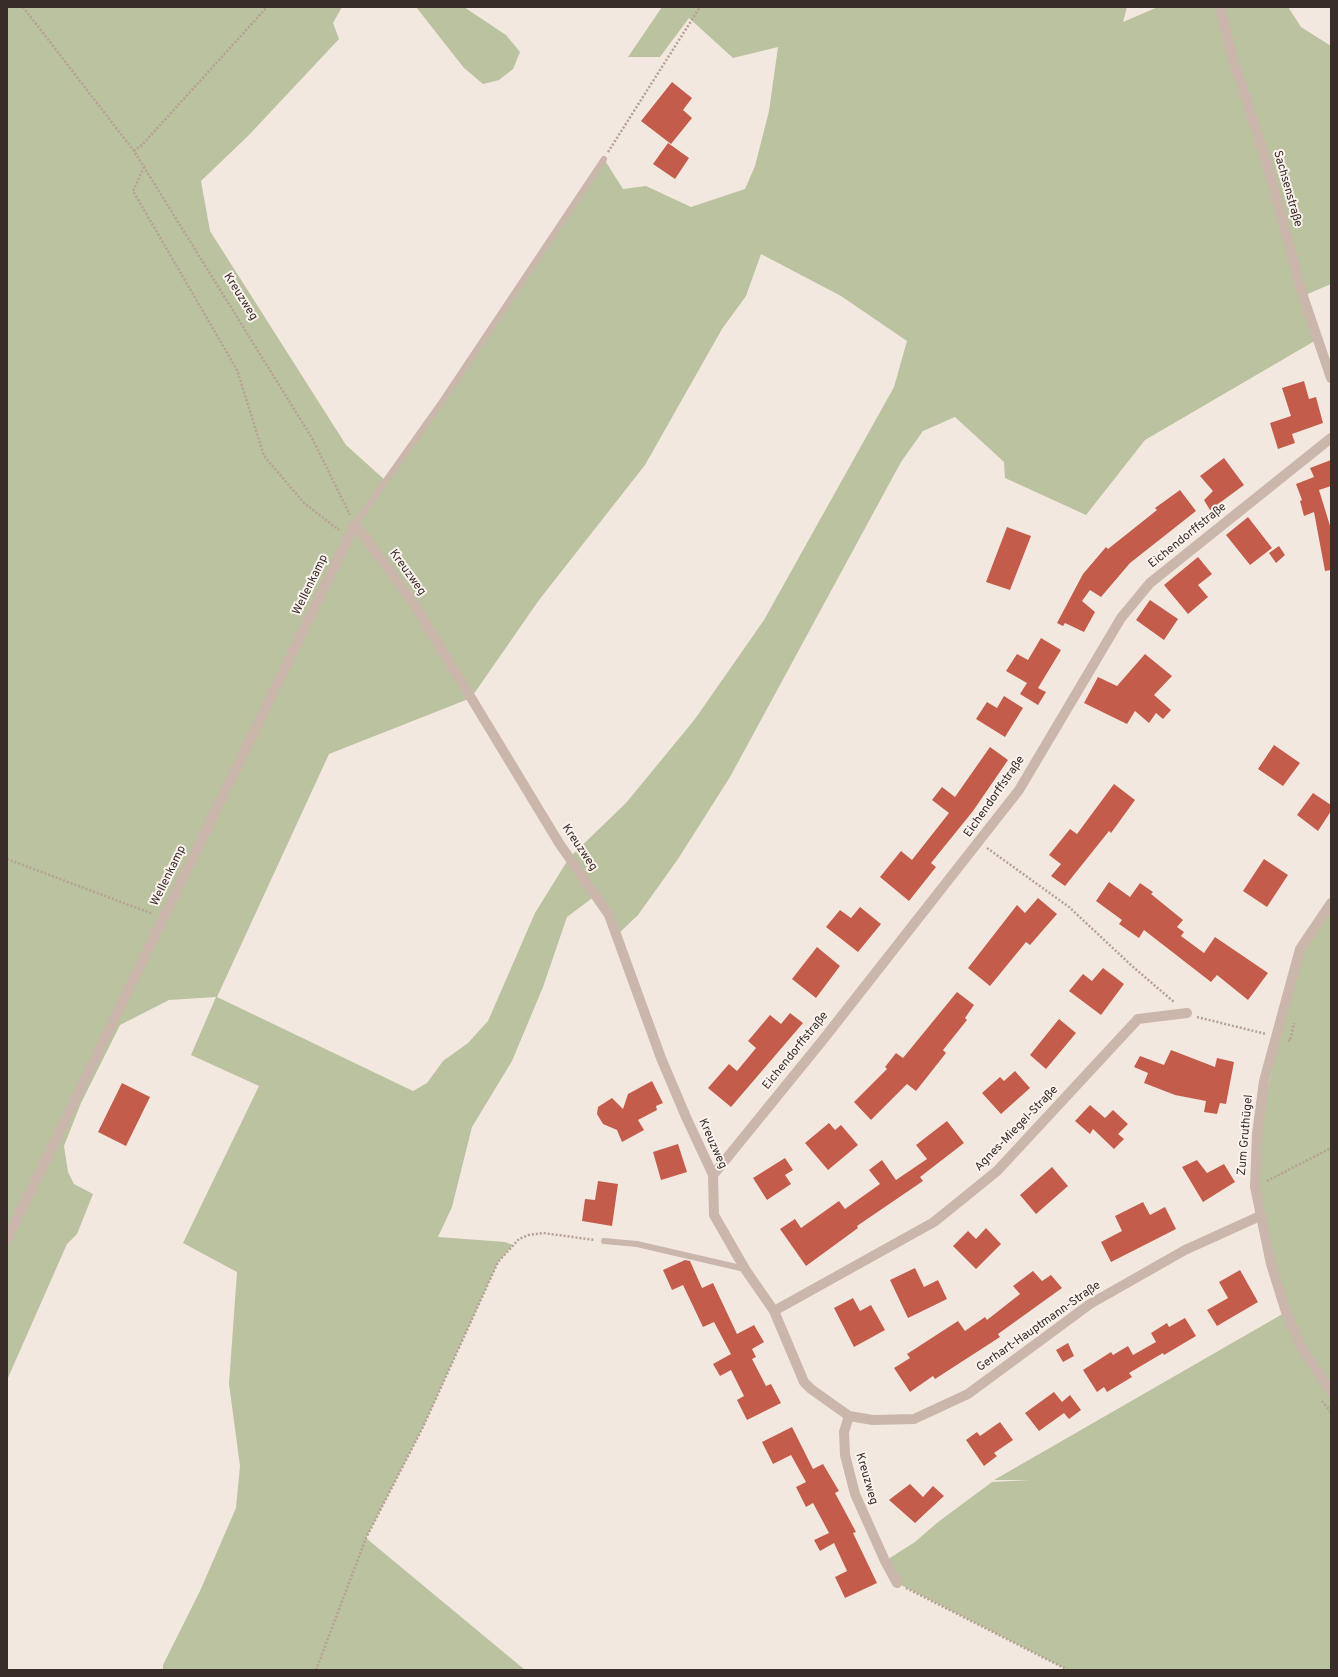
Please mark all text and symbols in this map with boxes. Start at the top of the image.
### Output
street label: Sachsenstraße [1269,149,1305,229]
street label: Kreuzweg [220,271,260,323]
street label: Eichendorffstraße [1146,500,1230,572]
street label: Kreuzweg [385,547,429,599]
street label: Wellenkamp [290,552,332,618]
street label: Eichendorffstraße [962,753,1028,841]
street label: Kreuzweg [558,822,600,874]
street label: Wellenkamp [148,843,190,909]
street label: Eichendorffstraße [760,1009,832,1093]
street label: Agnes-Miegel-Straße [972,1083,1062,1175]
street label: Zum Gruthügel [1235,1094,1257,1176]
street label: Kreuzweg [695,1117,729,1171]
street label: Gerhart-Hauptmann-Straße [974,1279,1104,1375]
street label: Kreuzweg [852,1451,880,1507]

